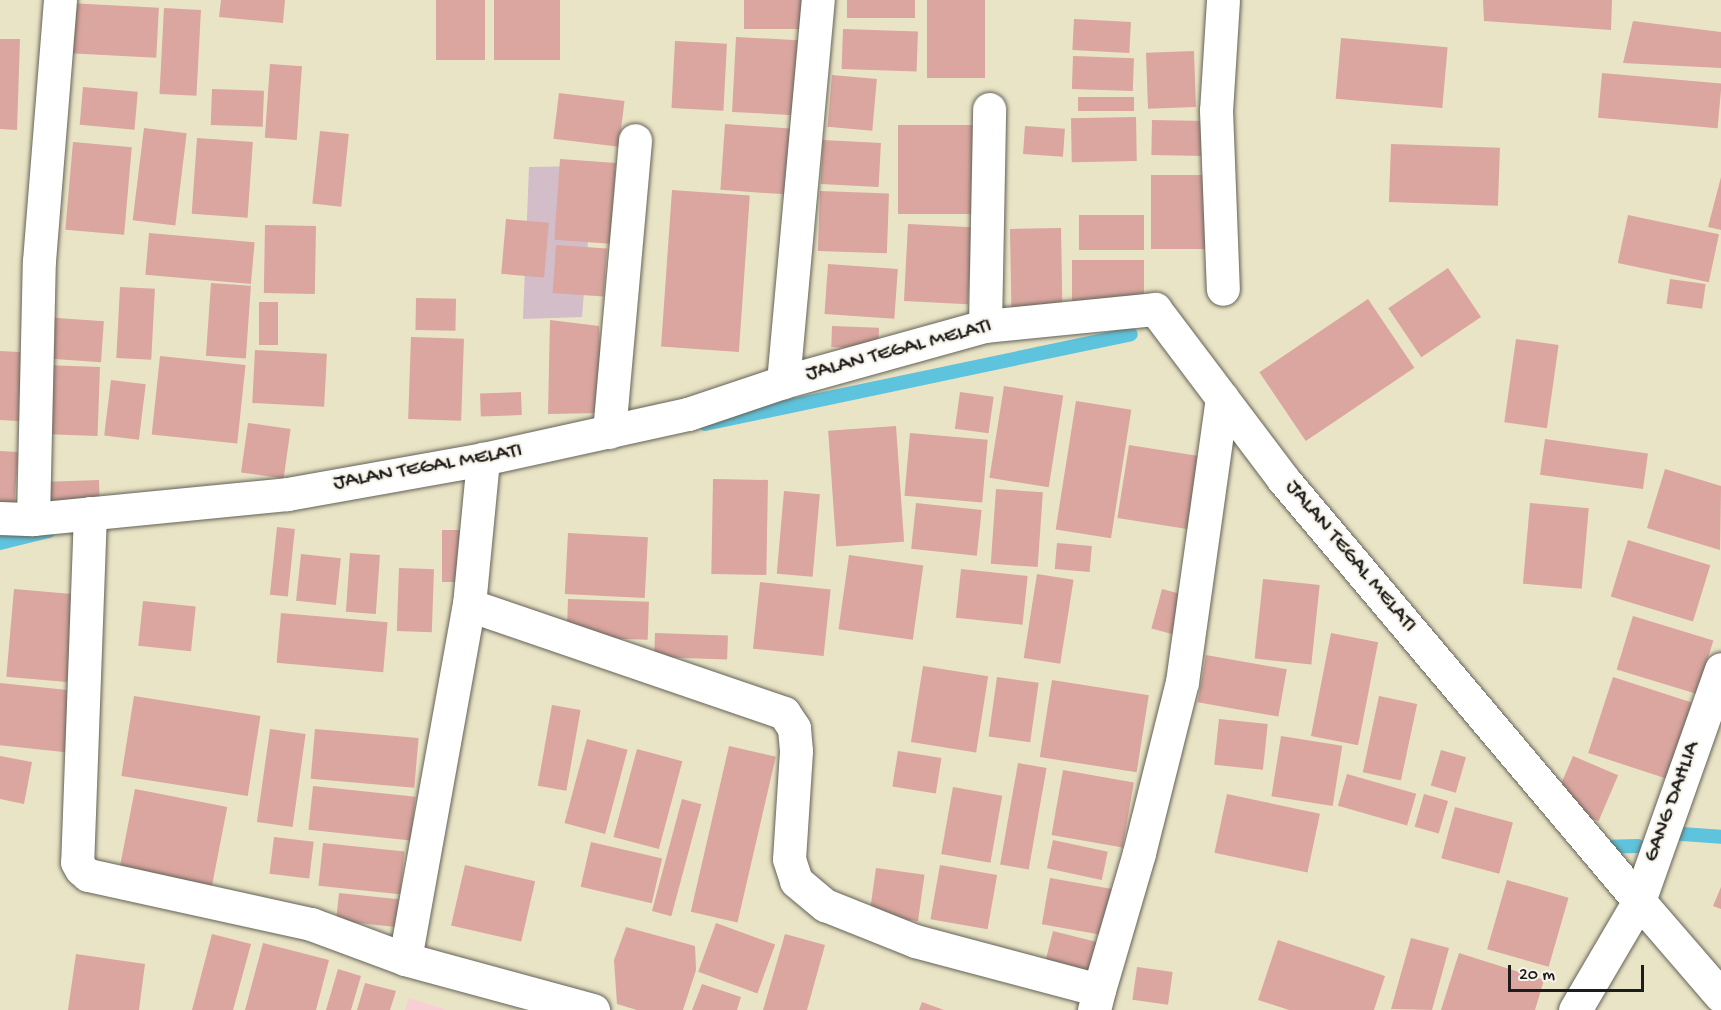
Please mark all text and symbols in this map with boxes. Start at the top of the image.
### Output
street label: JALAN TEGAL MELATI [803,313,995,389]
street label: JALAN TEGAL MELATI [332,438,524,498]
street label: JALAN TEGAL MELATI [1278,475,1422,639]
street label: GANG DAHLIA [1639,738,1707,866]
scale bar [1511,953,1648,991]
text: 20 m [1519,965,1555,986]

